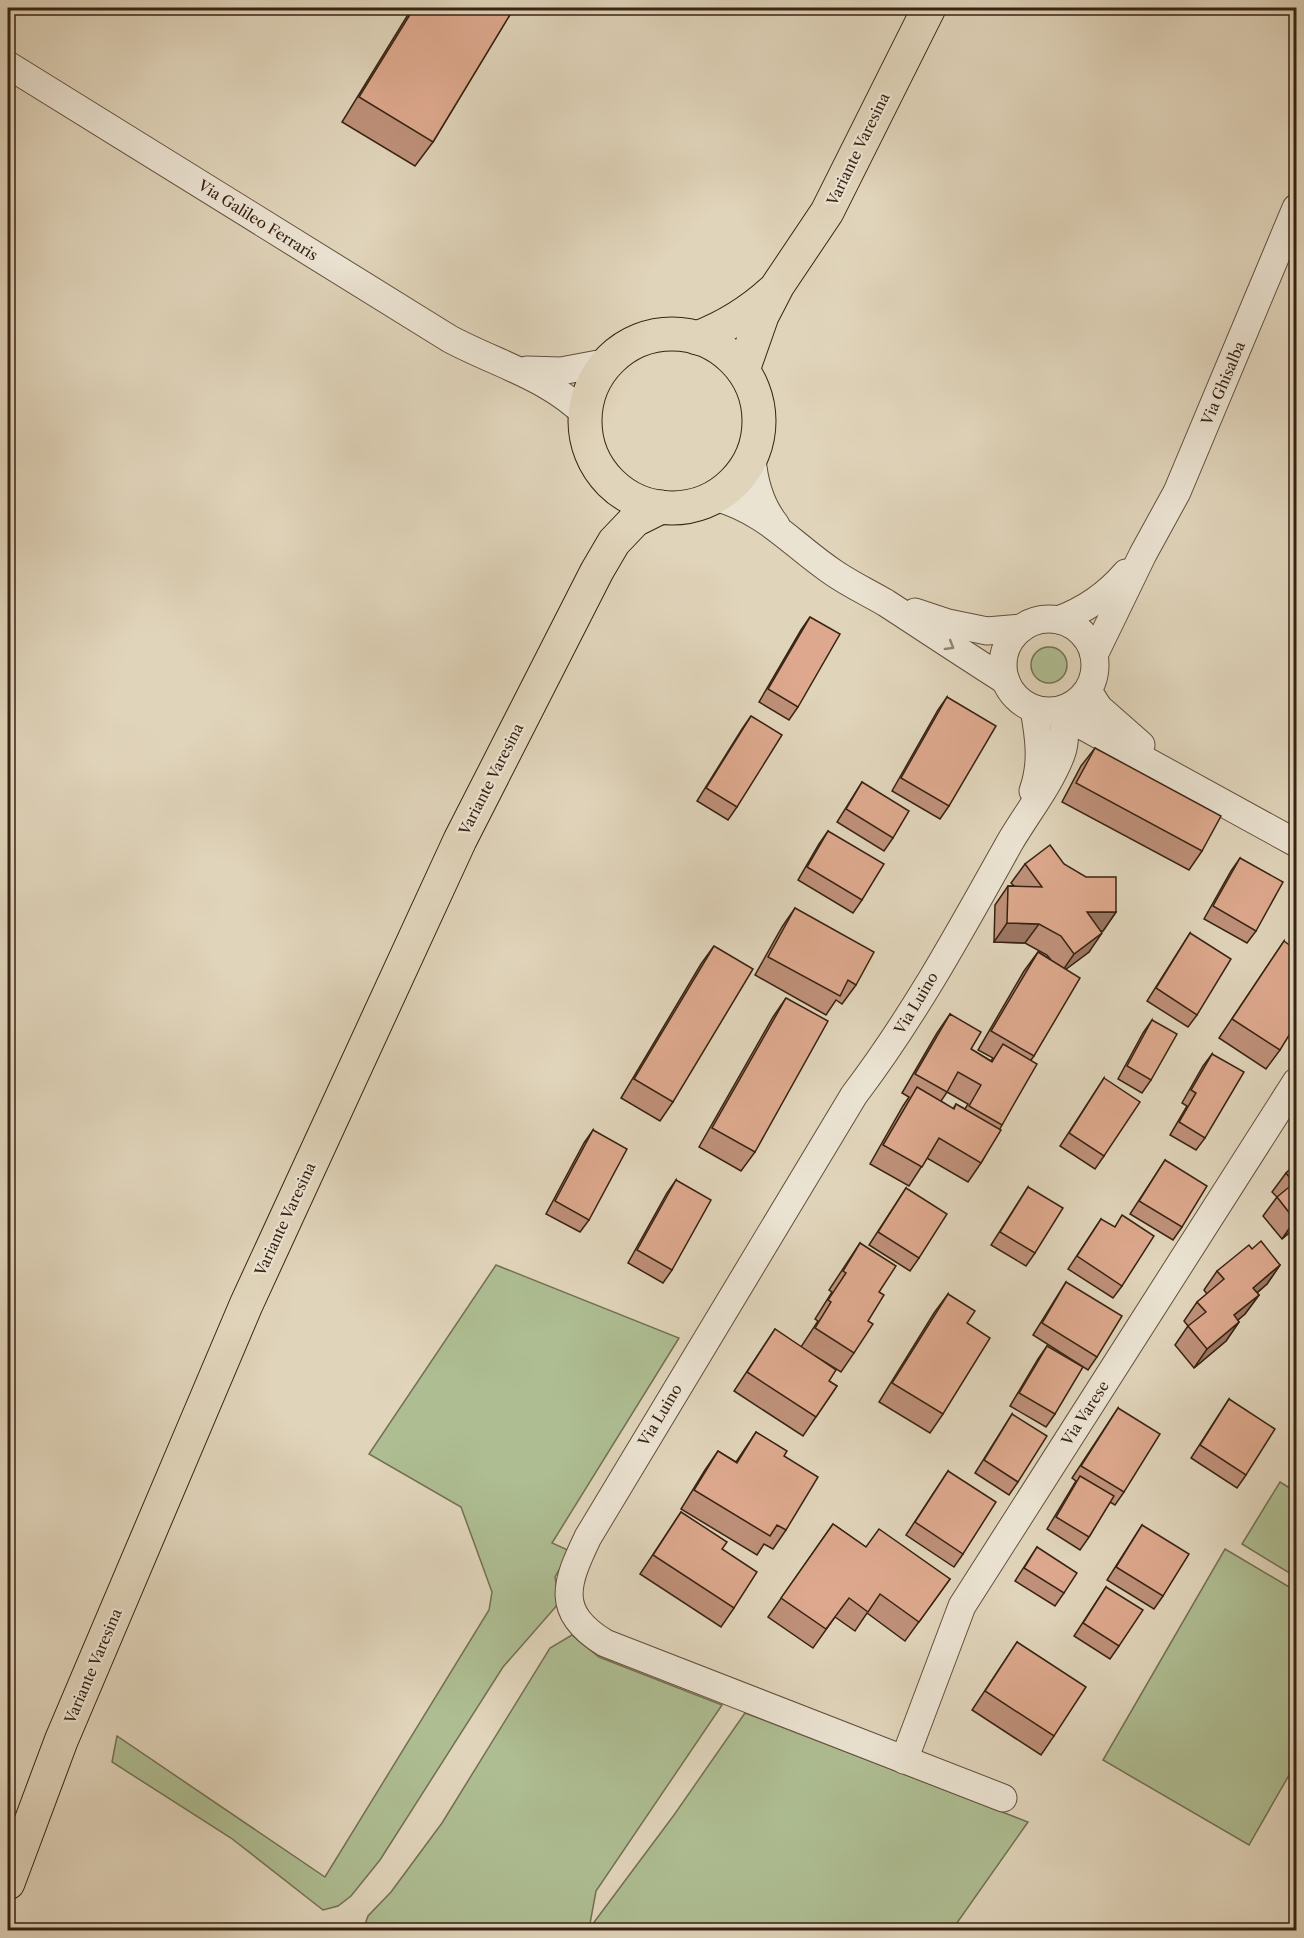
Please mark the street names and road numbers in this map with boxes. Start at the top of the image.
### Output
street label: Variante Varesina [822,90,894,209]
street label: Via Galileo Ferraris [194,175,321,265]
street label: Via Ghisalba [1196,338,1249,429]
street label: Variante Varesina [454,720,527,839]
street label: Via Luino [889,968,942,1038]
street label: Variante Varesina [250,1159,320,1280]
street label: Via Varese [1057,1377,1113,1450]
street label: Via Luino [633,1380,686,1450]
street label: Variante Varesina [60,1606,126,1727]

